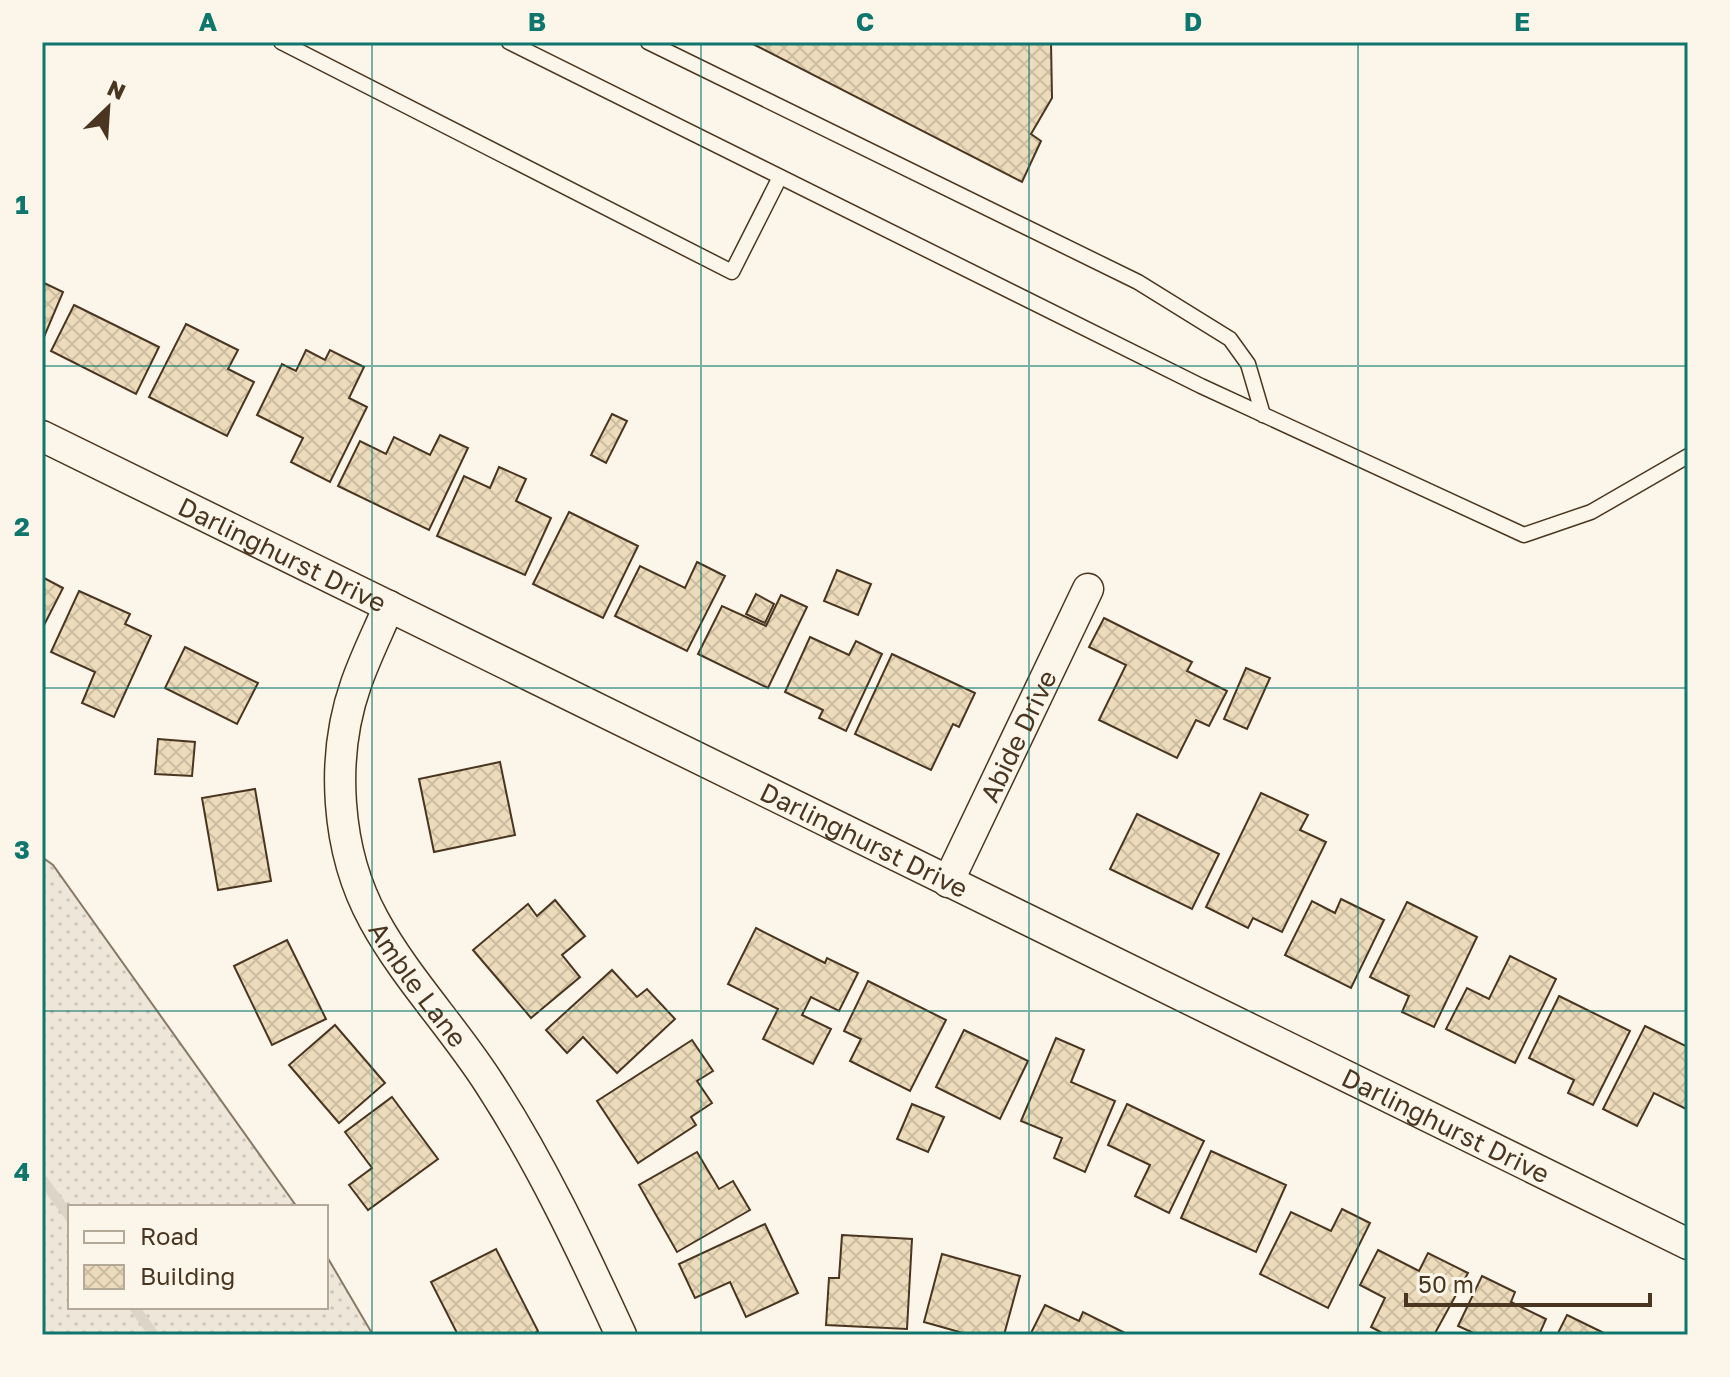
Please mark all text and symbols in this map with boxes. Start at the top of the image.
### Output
text: A [199,6,218,37]
text: B [528,6,546,37]
text: C [856,6,874,37]
text: D [1184,6,1202,37]
text: E [1514,6,1530,37]
north arrow [68,68,148,148]
text: N [103,74,130,105]
text: 1 [15,189,29,220]
street label: Darlinghurst Drive [174,490,391,618]
text: 2 [14,511,30,542]
street label: Abide Drive [973,665,1063,807]
street label: Darlinghurst Drive [755,776,973,904]
text: 3 [14,834,30,865]
street label: Amble Lane [363,916,474,1053]
street label: Darlinghurst Drive [1337,1061,1555,1189]
text: 4 [14,1156,30,1187]
legend [68,1205,328,1309]
text: Road [140,1221,199,1250]
scale bar [1406,1257,1650,1307]
text: Building [140,1261,235,1290]
text: 50 m [1418,1269,1474,1298]

